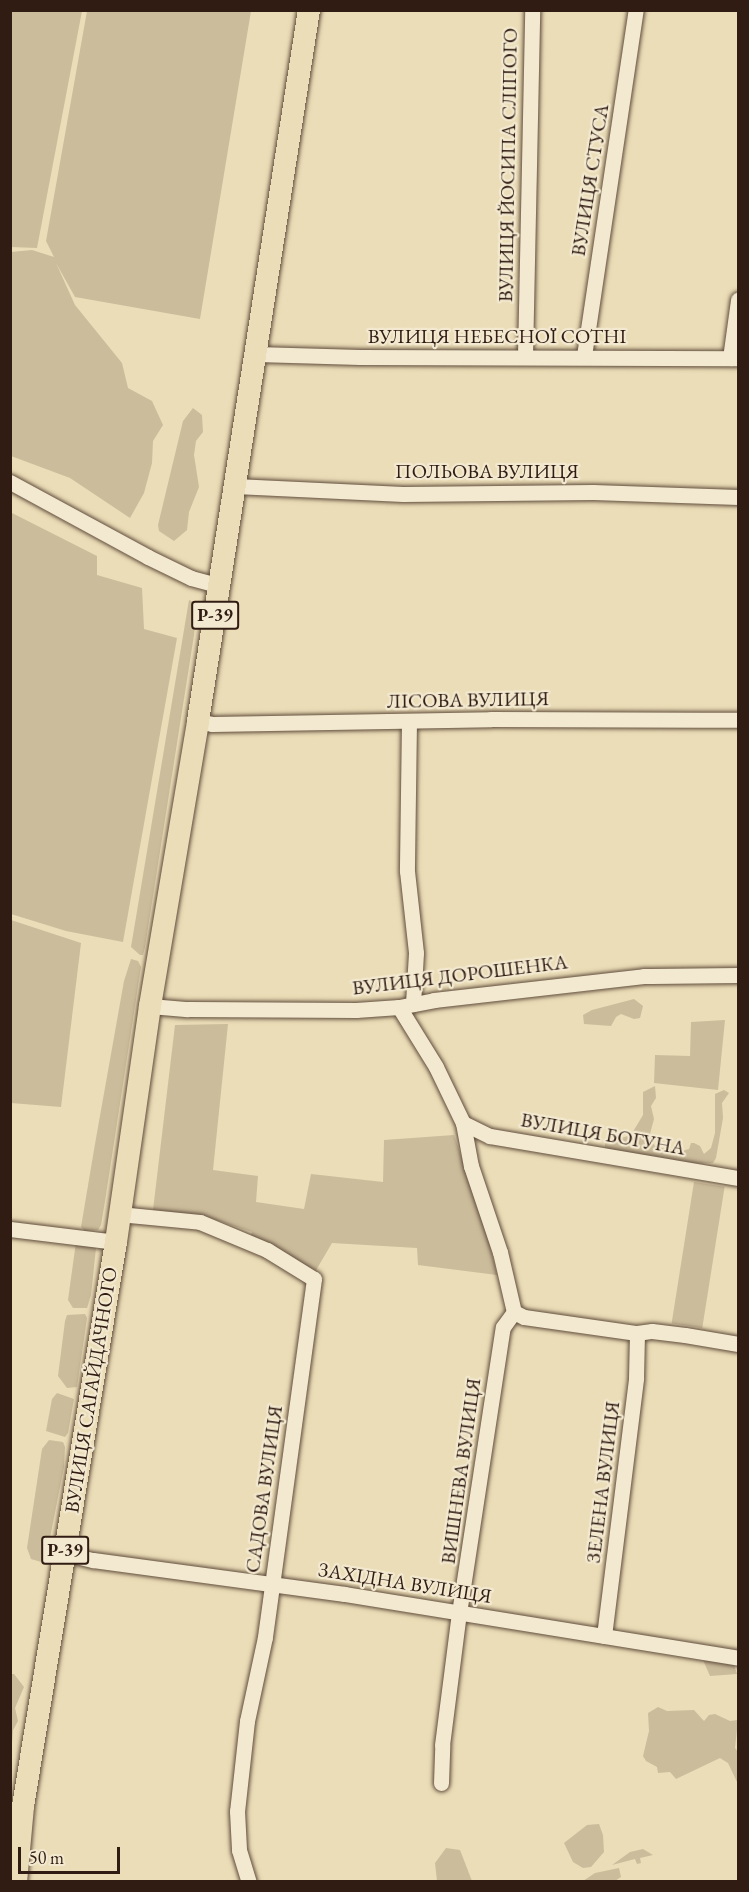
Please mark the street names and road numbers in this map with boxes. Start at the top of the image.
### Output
street label: ВУЛИЦЯ ЙОСИПА СЛІПОГО [494,28,522,302]
street label: ВУЛИЦЯ СТУСА [566,102,614,258]
street label: ВУЛИЦЯ НЕБЕСНОЇ СОТНІ [368,324,626,348]
street label: ПОЛЬОВА ВУЛИЦЯ [395,459,579,483]
road number: Р-39 [191,600,239,630]
street label: ЛІСОВА ВУЛИЦЯ [387,687,549,713]
street label: ВУЛИЦЯ ДОРОШЕНКА [351,950,569,1000]
street label: ВУЛИЦЯ БОГУНА [519,1108,687,1160]
street label: ВУЛИЦЯ САГАЙДАЧНОГО [60,1265,122,1515]
street label: ВИШНЕВА ВУЛИЦЯ [436,1376,486,1566]
street label: ЗЕЛЕНА ВУЛИЦЯ [581,1400,625,1564]
street label: САДОВА ВУЛИЦЯ [240,1404,288,1574]
road number: Р-39 [41,1535,89,1565]
street label: ЗАХІДНА ВУЛИЦЯ [317,1557,493,1609]

